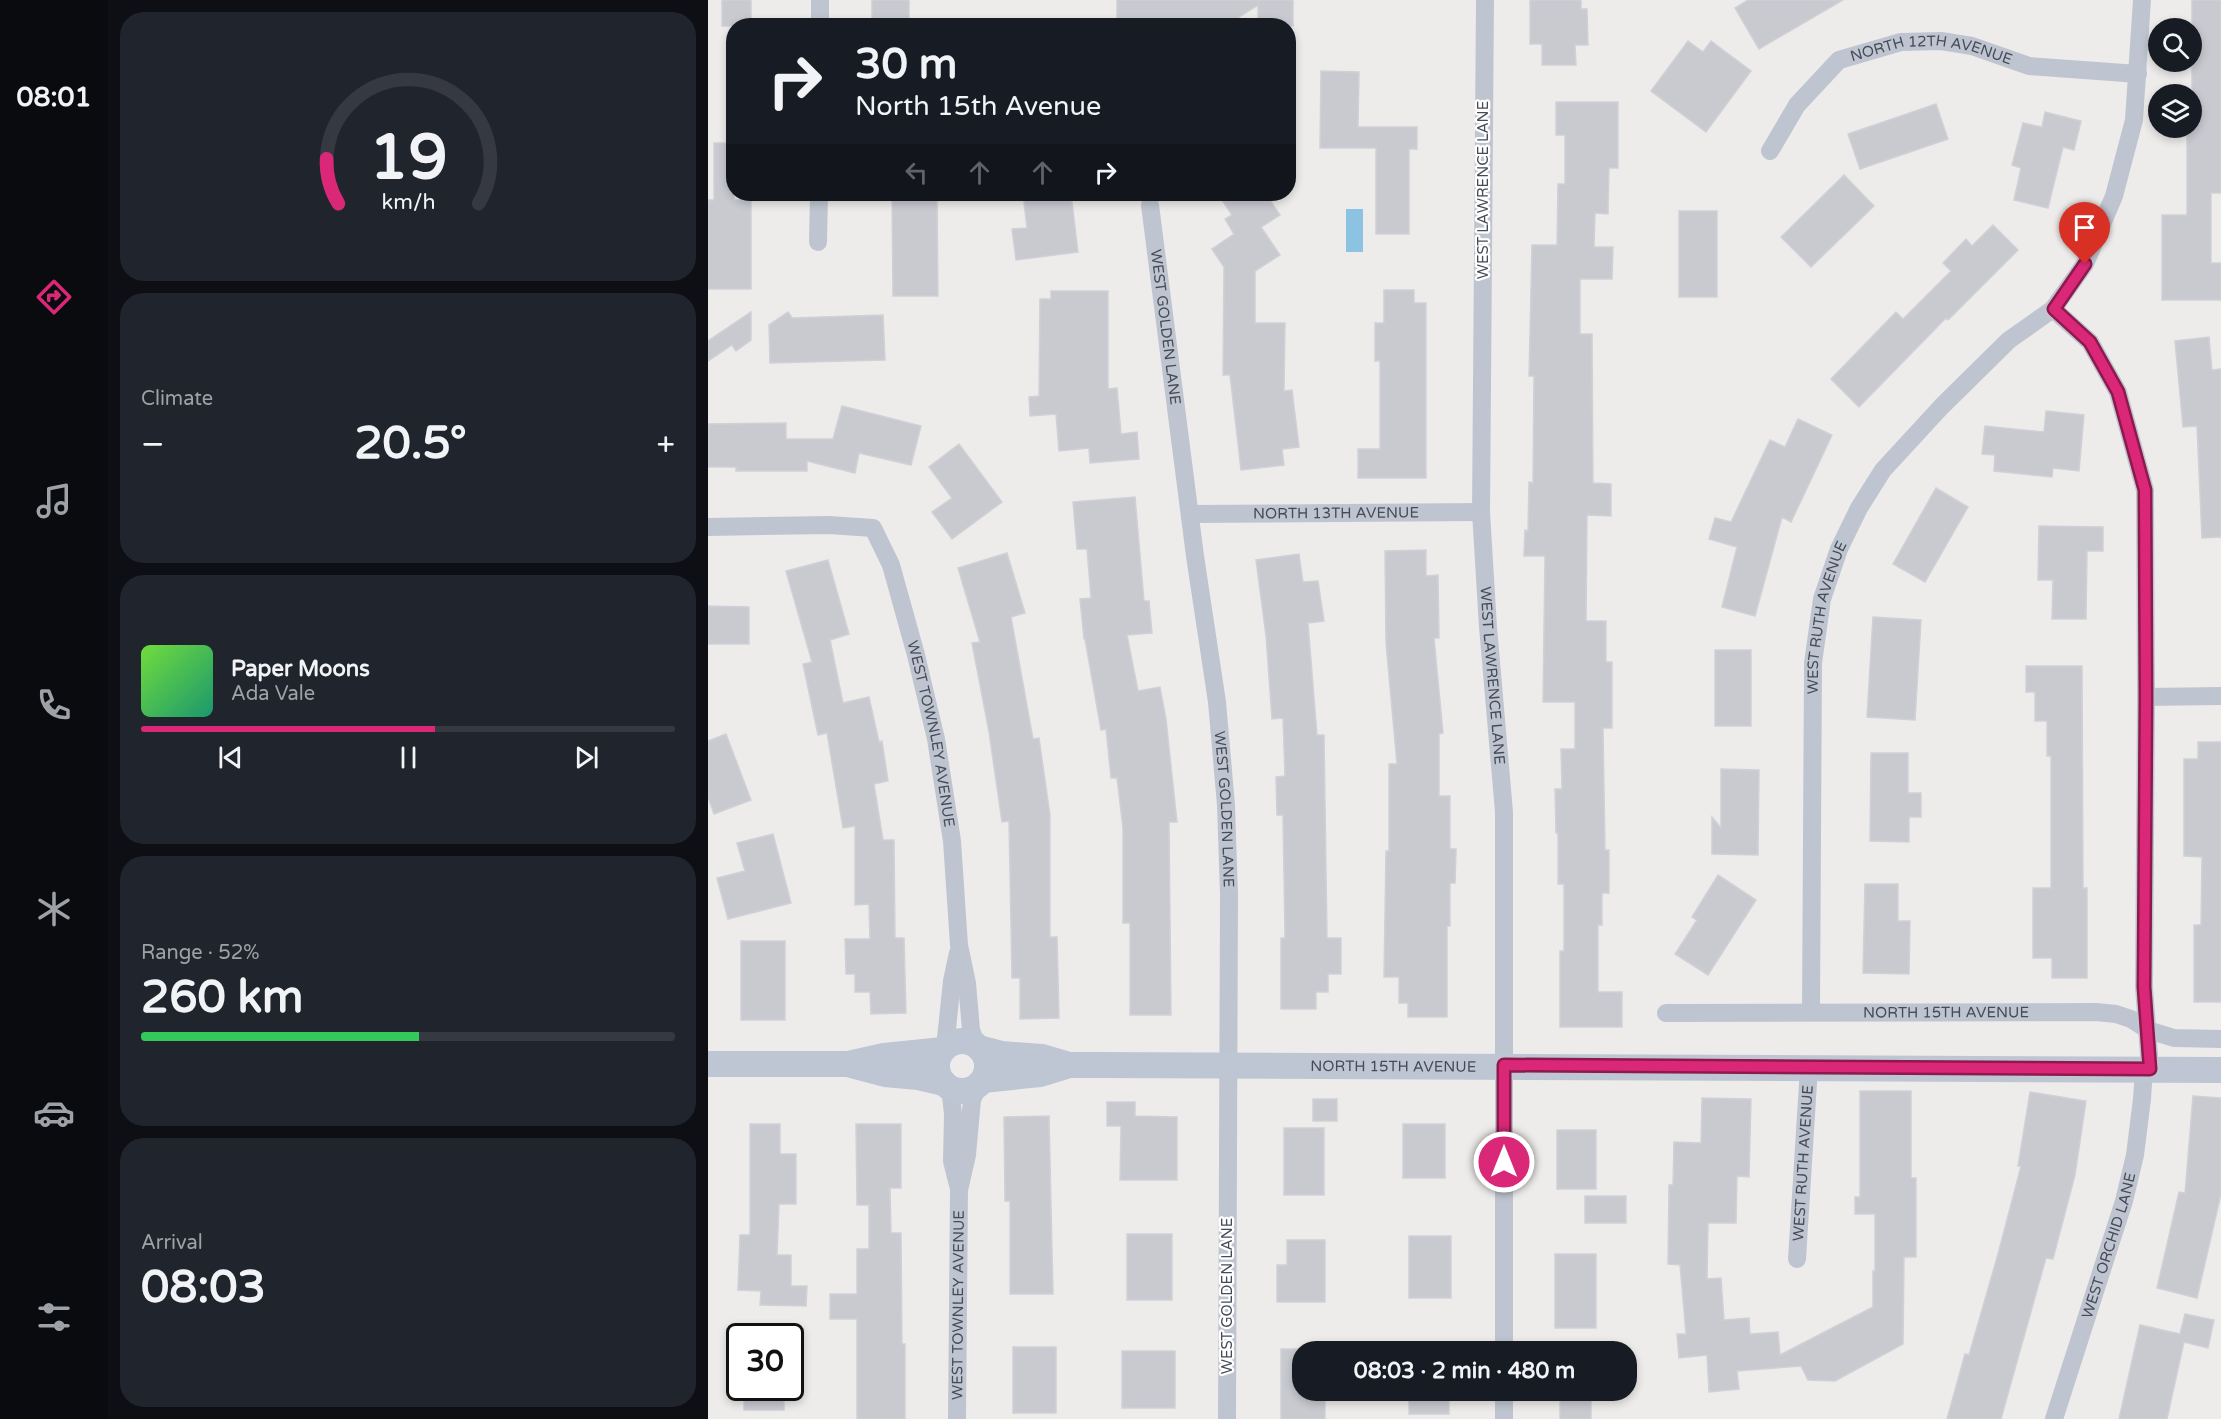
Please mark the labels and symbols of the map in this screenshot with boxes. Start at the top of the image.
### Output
street label: NORTH 12TH AVENUE [1848,31,2015,68]
street label: WEST LAWRENCE LANE [1474,101,1492,279]
pin [2059,202,2110,264]
street label: WEST GOLDEN LANE [1147,248,1185,406]
street label: NORTH 13TH AVENUE [1253,503,1419,523]
street label: WEST RUTH AVENUE [1804,538,1851,694]
street label: WEST LAWRENCE LANE [1477,586,1509,765]
street label: WEST TOWNLEY AVENUE [903,638,959,828]
street label: WEST GOLDEN LANE [1211,730,1238,888]
street label: NORTH 15TH AVENUE [1863,1003,2029,1022]
street label: NORTH 15TH AVENUE [1310,1057,1476,1076]
street label: WEST RUTH AVENUE [1789,1085,1817,1242]
position arrow [1472,1130,1536,1194]
street label: WEST ORCHID LANE [2078,1171,2139,1321]
street label: WEST TOWNLEY AVENUE [948,1210,968,1400]
street label: WEST GOLDEN LANE [1218,1218,1236,1374]
speed limit sign: 30 [726,1323,804,1401]

